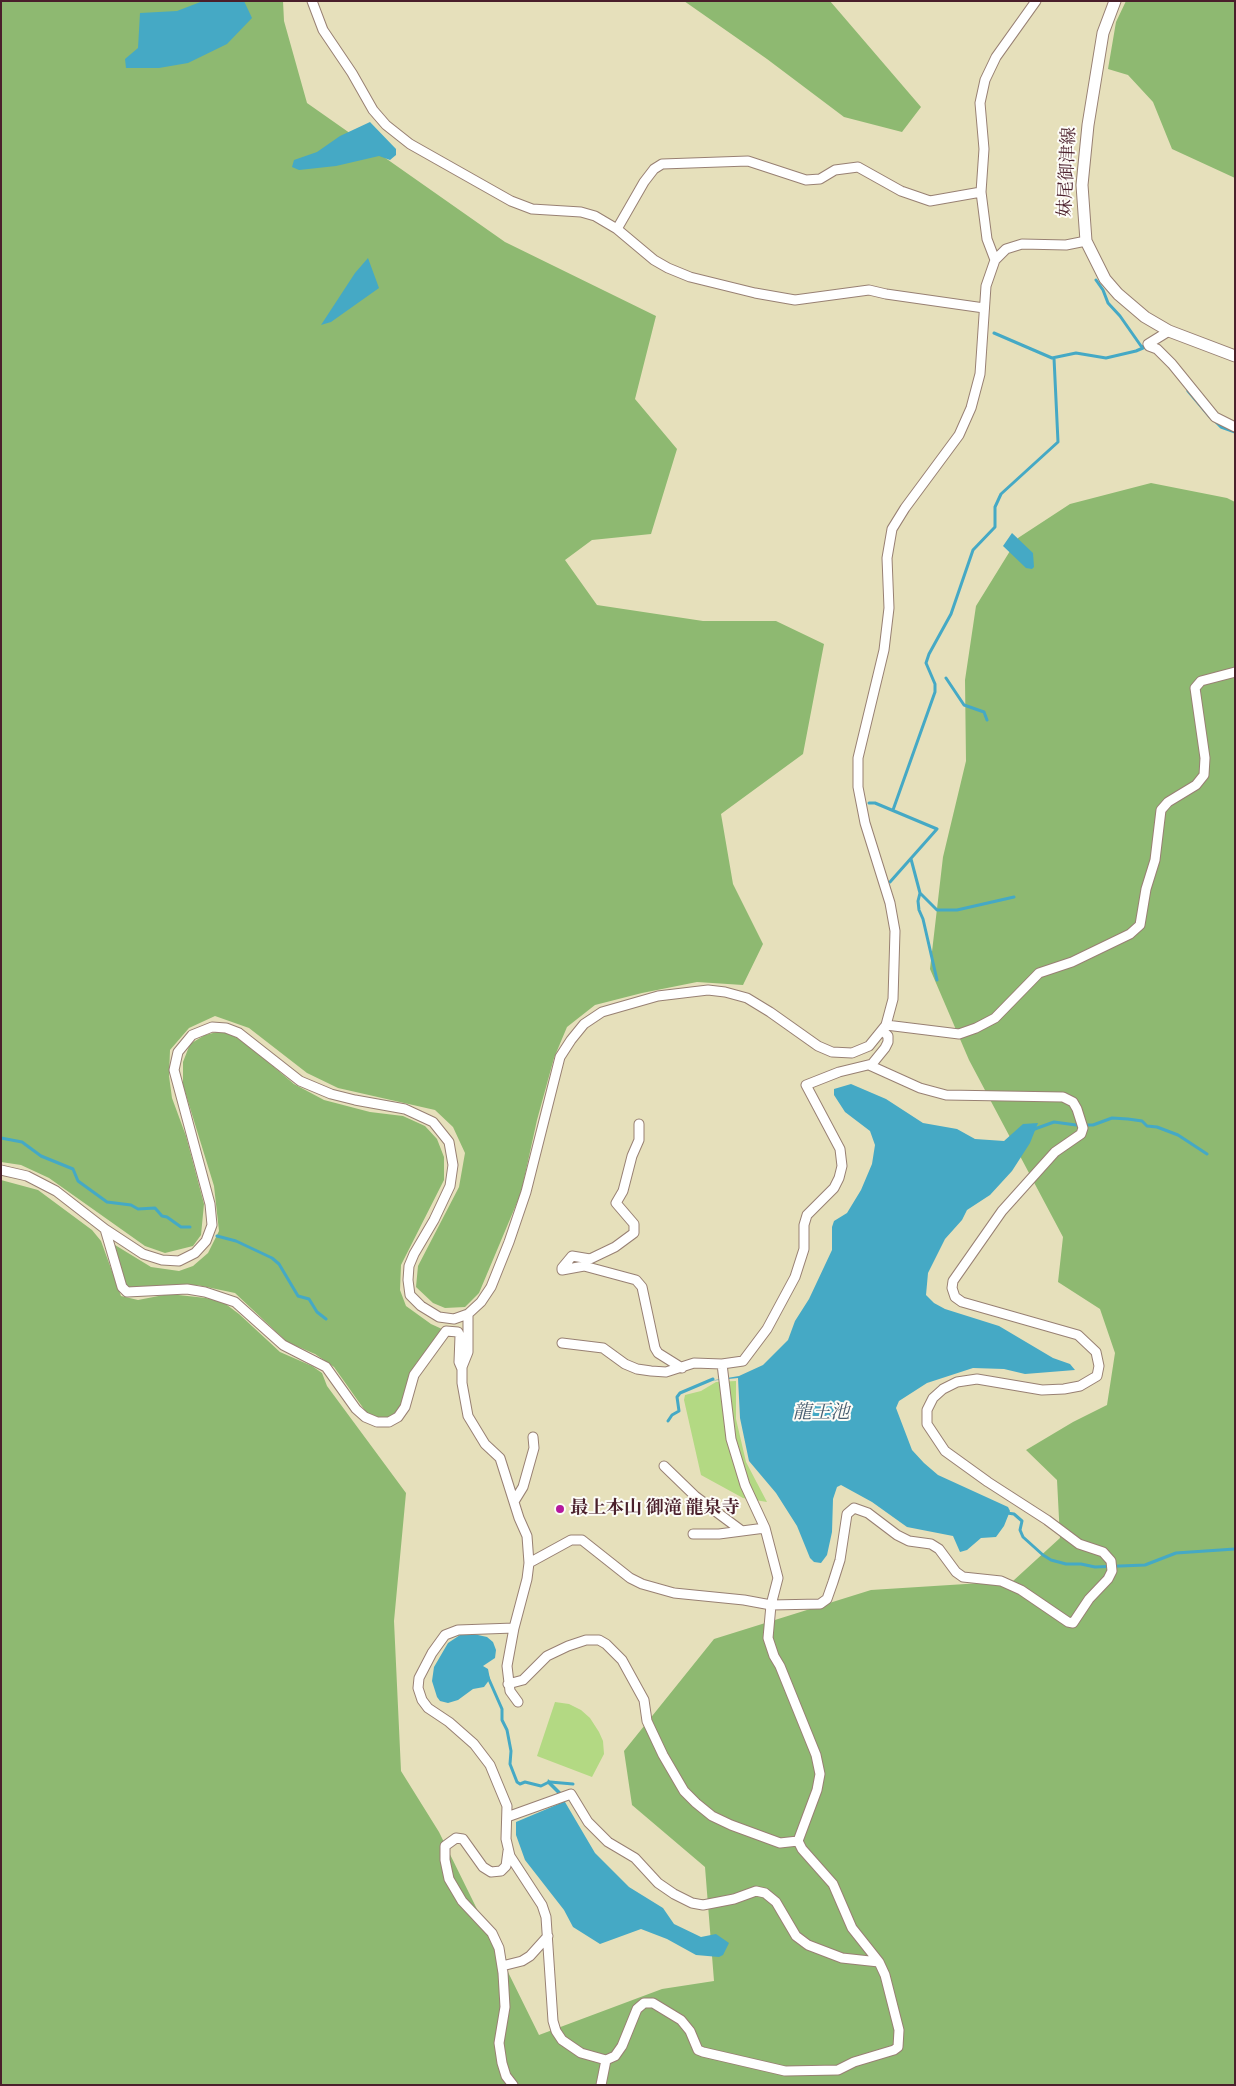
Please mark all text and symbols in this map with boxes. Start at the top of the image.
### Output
street label: 妹尾御津線 [1055,126,1081,218]
water label: 龍王池 [793,1402,849,1424]
place label: 最上本山 御滝 龍泉寺 [570,1498,740,1520]
marker: 最上本山 御滝 龍泉寺 [554,1503,566,1515]

